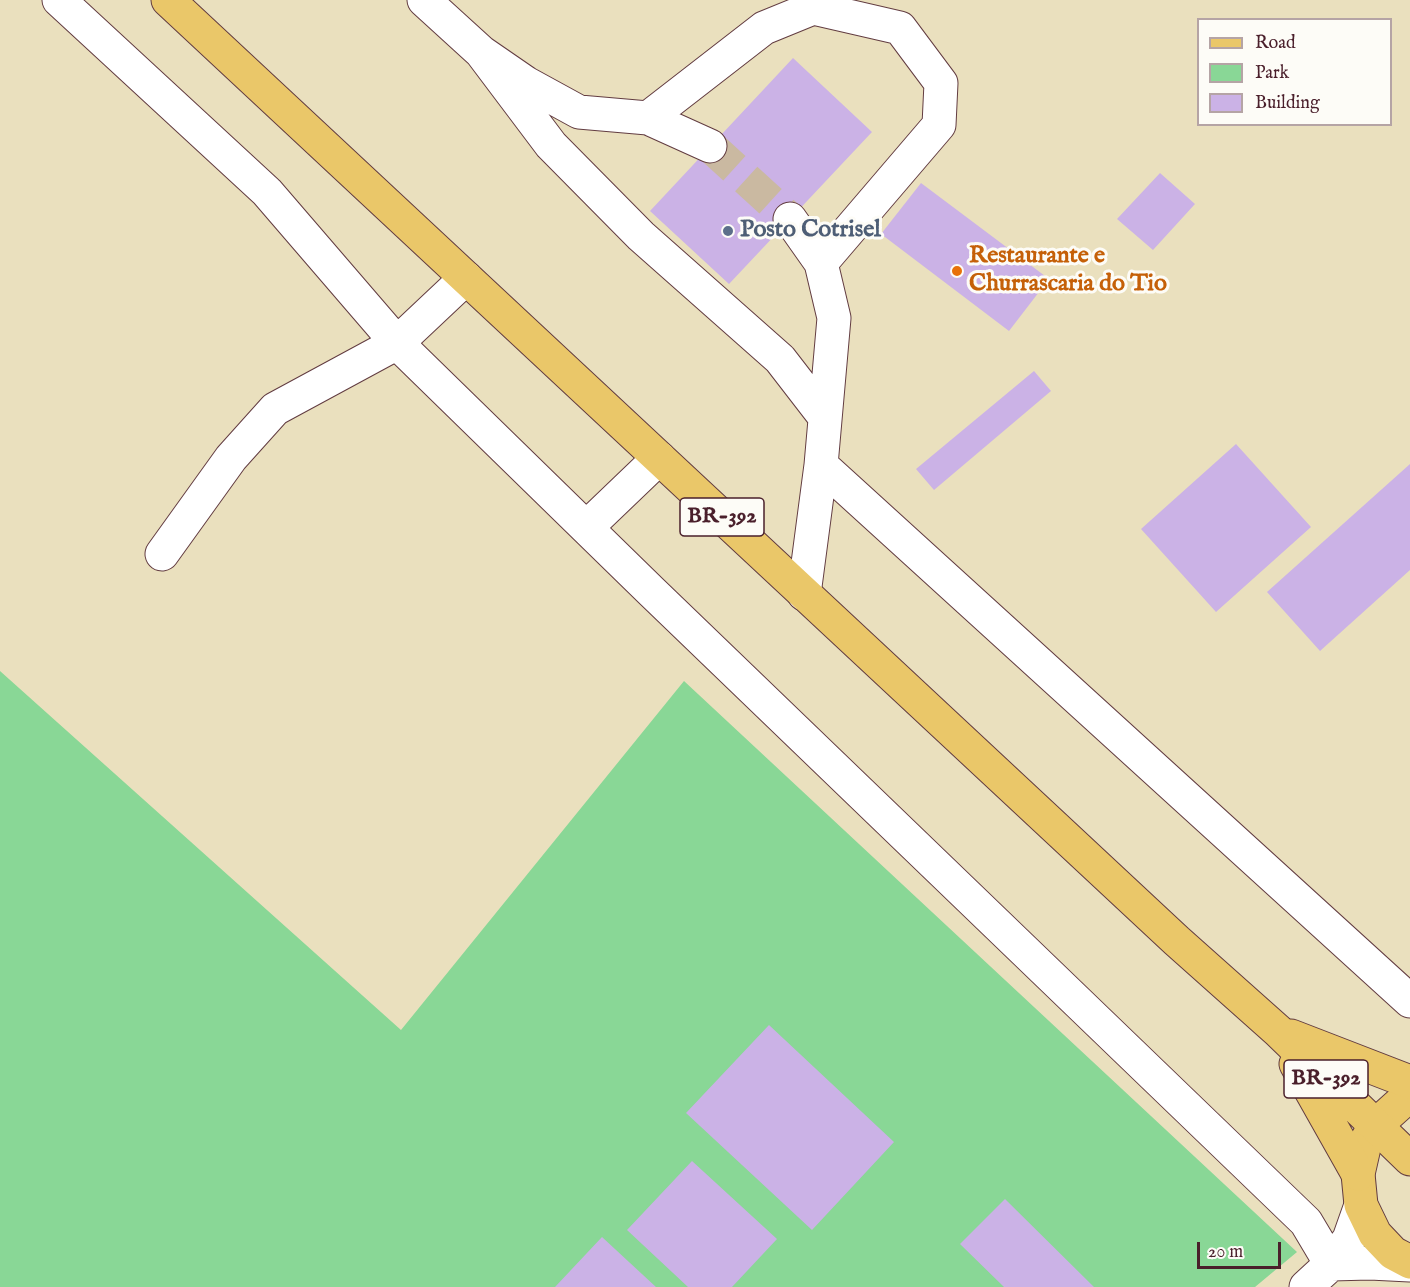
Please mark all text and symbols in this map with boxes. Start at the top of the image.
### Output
legend [1197,18,1392,126]
text: Road [1255,32,1296,55]
text: Park [1255,62,1289,85]
text: Building [1255,92,1320,115]
place label: Posto Cotrisel [740,217,881,245]
marker: Posto Cotrisel [721,224,735,238]
place label: Restaurante e Churrascaria do Tio [969,243,1167,299]
marker: Restaurante e Churrascaria do Tio [950,264,964,278]
road number: BR-392 [680,498,764,536]
road number: BR-392 [1284,1060,1368,1098]
scale bar [1200,1230,1284,1268]
text: 20 m [1208,1241,1243,1264]

